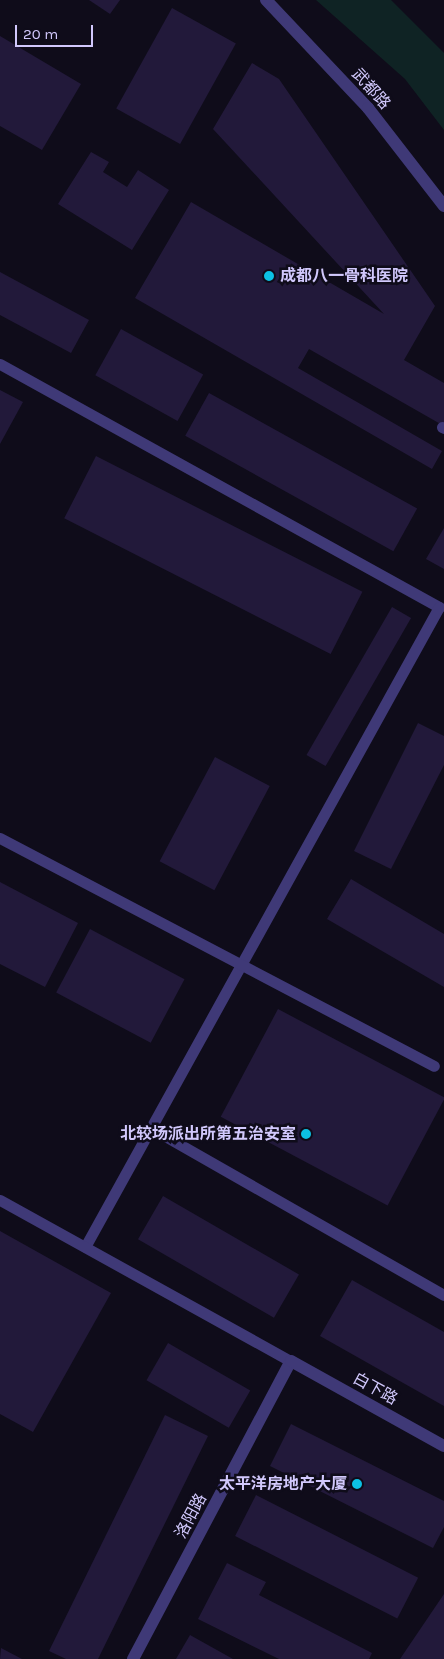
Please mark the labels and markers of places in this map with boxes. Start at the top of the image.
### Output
place label: 成都八一骨科医院 [280,266,408,286]
marker: 成都八一骨科医院 [262,269,276,283]
place label: 北较场派出所第五治安室 [120,1124,296,1144]
marker: 北较场派出所第五治安室 [300,1128,312,1140]
place label: 太平洋房地产大厦 [219,1474,347,1494]
marker: 太平洋房地产大厦 [351,1478,363,1490]

